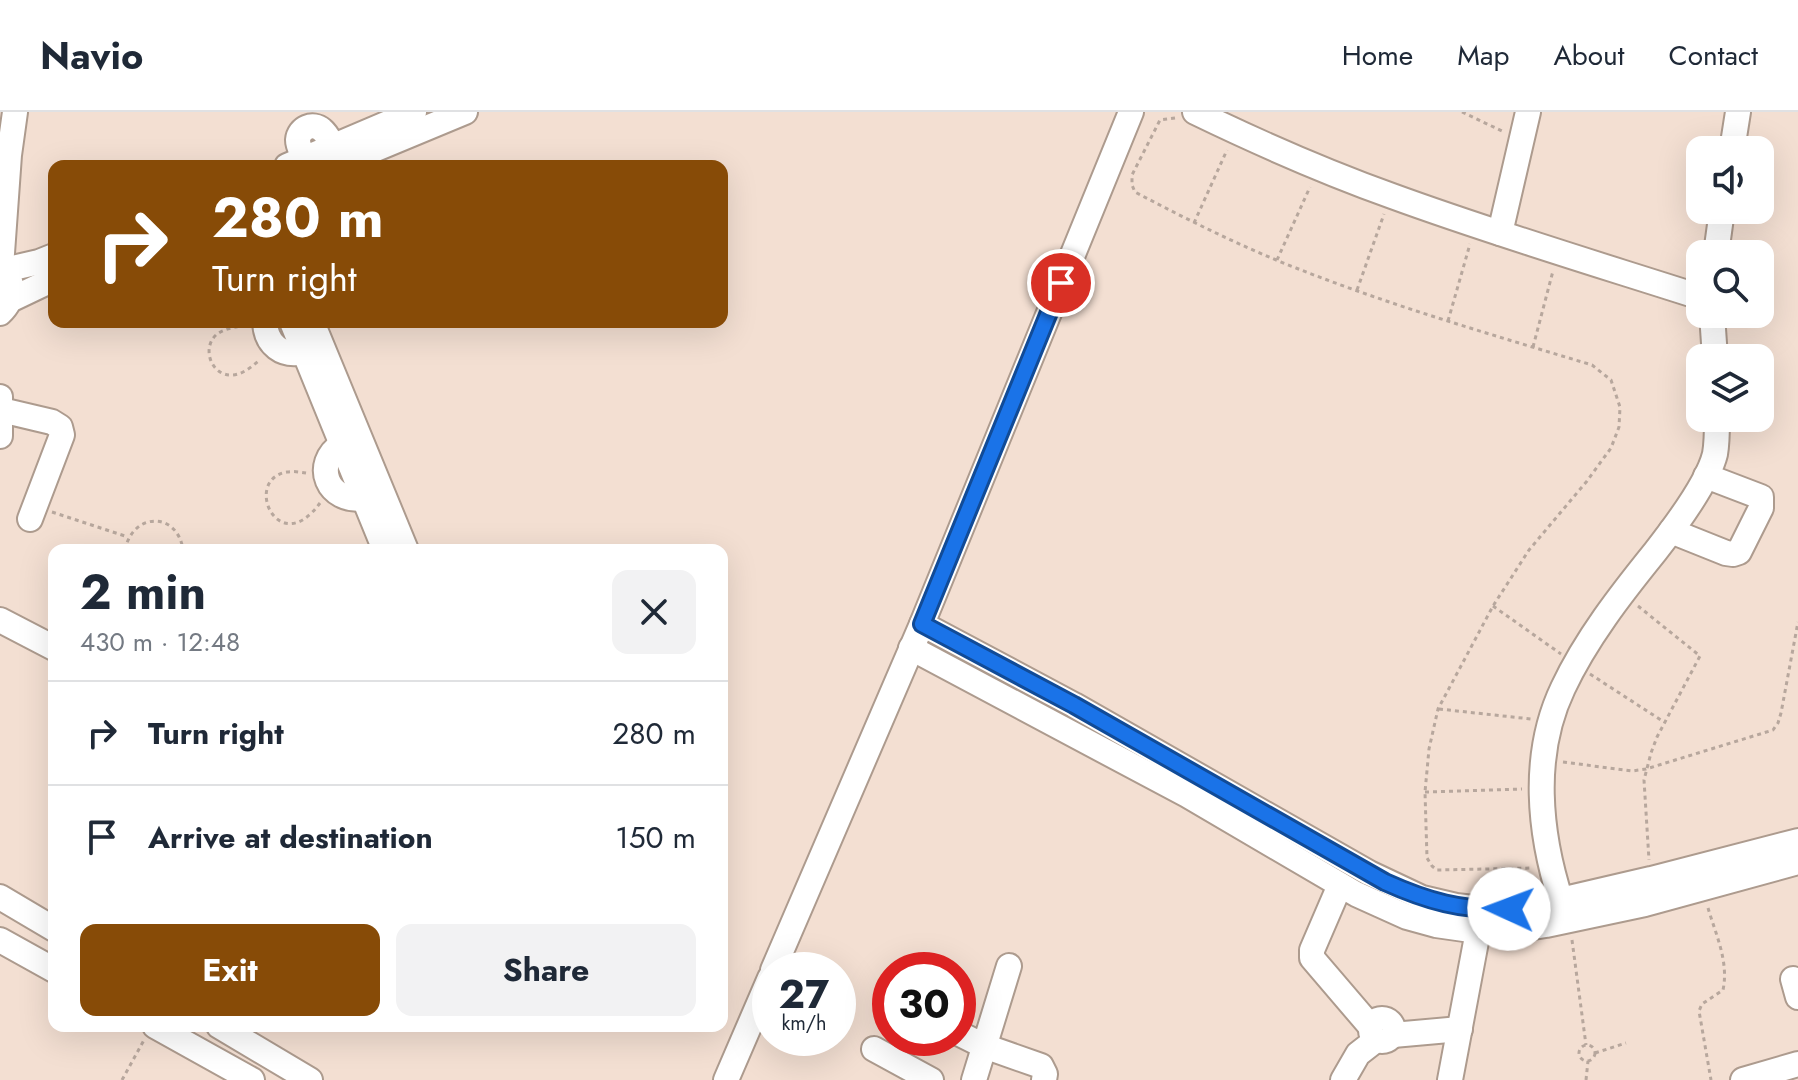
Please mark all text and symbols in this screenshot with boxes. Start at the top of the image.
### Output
text: Navio [40,28,143,83]
text: Home [1342,35,1413,76]
text: Map [1457,35,1509,76]
text: About [1553,35,1625,76]
text: Contact [1669,35,1758,76]
map controls [1686,136,1774,432]
button: sound [1686,136,1774,224]
text: 280 m [212,177,384,258]
icon: right [80,192,184,296]
button: search [1686,240,1774,328]
pin [1027,249,1095,317]
text: Turn right [212,252,357,304]
icon: arrive [1039,261,1083,305]
button: layers [1686,344,1774,432]
text: 2 min [80,558,206,627]
button: close [612,570,696,654]
text: 430 m · 12:48 [80,623,240,661]
icon: right [80,711,124,755]
text: Turn right [148,712,284,755]
text: 280 m [612,712,696,755]
icon: arrive [80,815,124,859]
text: Arrive at destination [148,816,433,859]
text: 150 m [615,816,696,859]
position arrow [1467,867,1551,951]
button: Exit [80,924,380,1016]
button: Share [396,924,696,1016]
speed limit sign: 30 [872,952,976,1056]
text: 27 [779,965,829,1023]
text: km/h [781,1009,827,1038]

